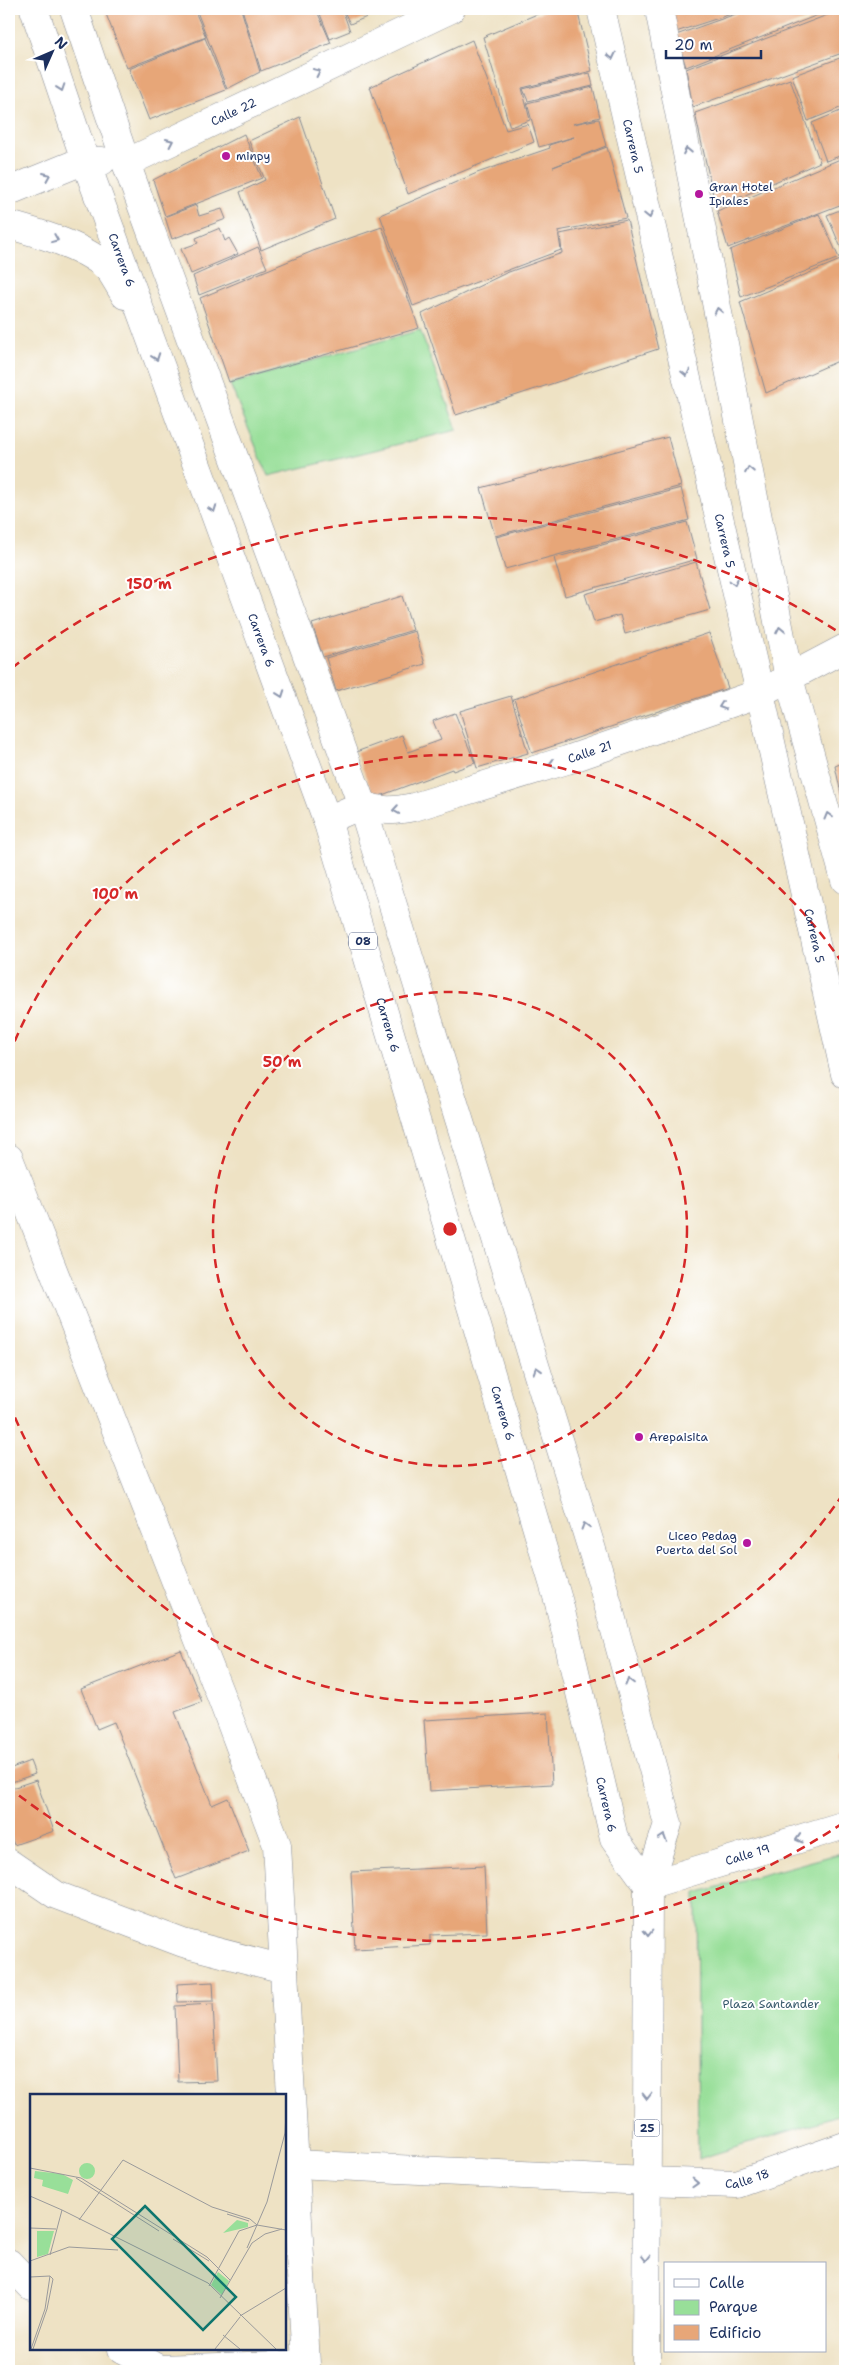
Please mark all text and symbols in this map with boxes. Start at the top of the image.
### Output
north arrow [28,28,78,78]
scale bar [666,28,762,60]
text: N [51,33,71,53]
text: 20 m [674,35,713,55]
one-way arrow [606,52,617,61]
one-way arrow [312,68,321,78]
one-way arrow [55,83,65,92]
street label: Calle 22 [208,94,259,130]
street label: Carrera 5 [619,118,647,175]
one-way arrow [165,137,174,148]
one-way arrow [682,147,692,156]
place label: minpy [236,148,271,164]
marker: minpy [220,150,232,162]
one-way arrow [42,172,51,183]
place label: Gran Hotel Ipiales [709,179,773,209]
marker: Gran Hotel Ipiales [693,188,705,200]
one-way arrow [643,210,654,219]
street label: Carrera 6 [105,231,139,289]
one-way arrow [50,233,59,243]
one-way arrow [713,306,723,315]
one-way arrow [150,352,160,360]
one-way arrow [680,368,691,377]
one-way arrow [744,466,755,475]
one-way arrow [207,504,217,513]
street label: Carrera 5 [711,512,739,570]
text: 150 m [126,574,172,594]
one-way arrow [728,578,739,587]
street label: Carrera 6 [244,611,278,670]
one-way arrow [775,625,786,634]
one-way arrow [275,690,285,698]
one-way arrow [718,700,727,710]
street label: Calle 21 [566,737,614,767]
one-way arrow [548,759,556,769]
one-way arrow [392,804,400,815]
one-way arrow [823,812,833,821]
text: 100 m [92,884,138,904]
street label: Carrera 5 [800,907,828,964]
road number: 08 [349,932,377,949]
street label: Carrera 6 [372,996,403,1054]
text: 50 m [263,1052,302,1072]
centre of rings [441,1220,459,1238]
one-way arrow [533,1367,543,1375]
street label: Carrera 6 [487,1384,518,1442]
place label: Arepaisita [649,1429,708,1445]
marker: Arepaisita [633,1431,645,1443]
one-way arrow [581,1522,591,1530]
place label: Liceo Pedag Puerta del Sol [656,1528,737,1558]
marker: Liceo Pedag Puerta del Sol [741,1537,753,1549]
one-way arrow [625,1678,635,1686]
street label: Carrera 6 [592,1775,620,1834]
one-way arrow [795,1833,803,1843]
one-way arrow [658,1835,668,1843]
street label: Calle 19 [723,1840,772,1869]
one-way arrow [643,1930,653,1938]
park label: Plaza Santander [722,1996,820,2012]
one-way arrow [642,2092,652,2100]
inset map [30,2094,286,2350]
road number: 25 [634,2120,660,2136]
street label: Calle 18 [725,2165,772,2192]
one-way arrow [691,2177,699,2188]
one-way arrow [641,2255,651,2263]
legend [664,2262,826,2352]
text: Calle [709,2273,745,2293]
text: Parque [709,2297,758,2317]
text: Edificio [709,2323,761,2343]

